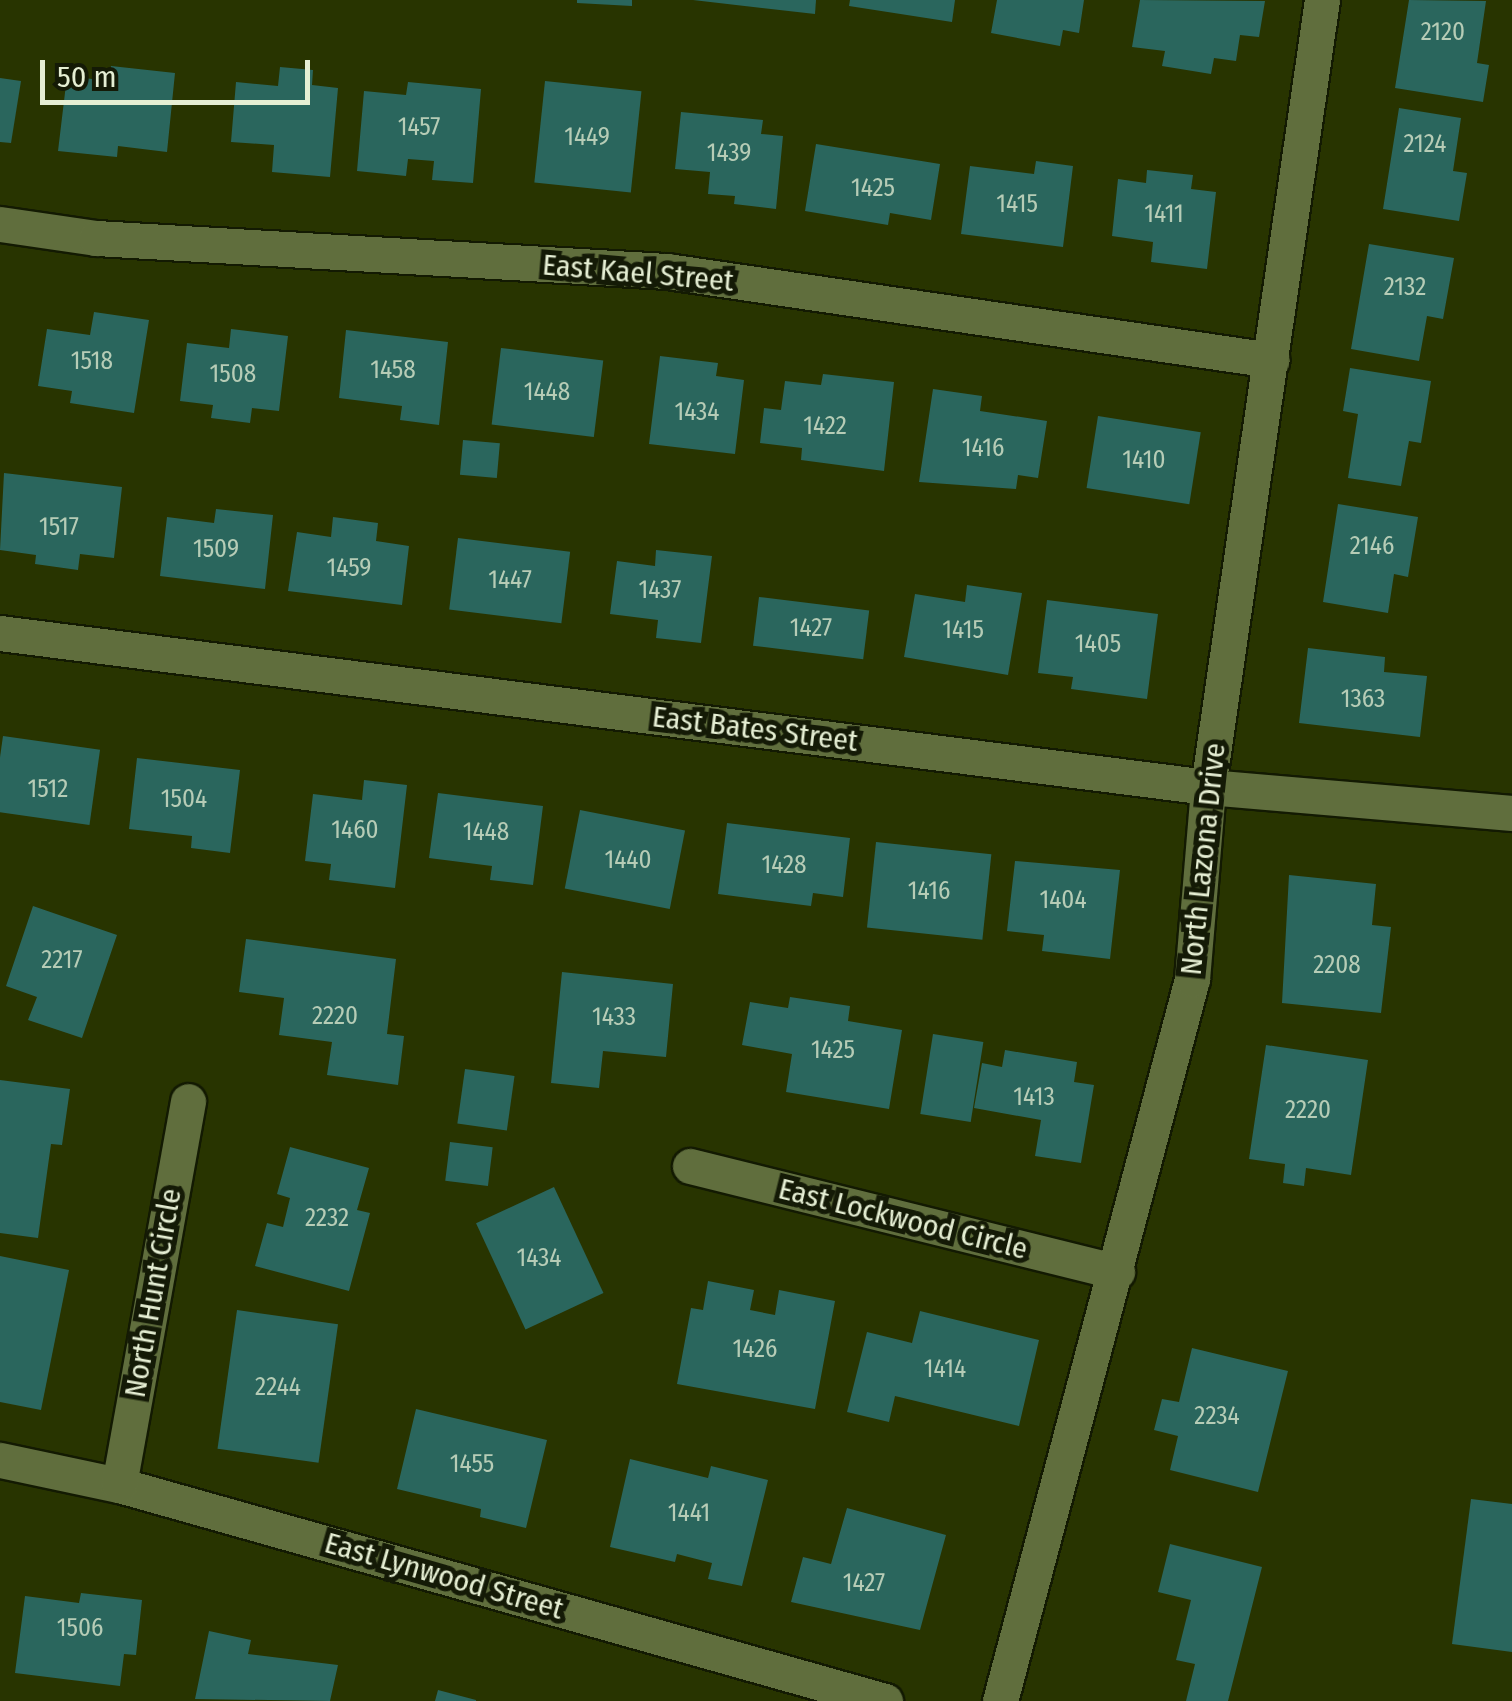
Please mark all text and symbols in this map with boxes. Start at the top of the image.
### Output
house number: 2120 [1421,17,1465,47]
scale bar [45,40,315,102]
text: 50 m [57,59,117,95]
house number: 1457 [398,112,440,142]
house number: 1449 [564,122,610,152]
house number: 2124 [1404,129,1446,159]
house number: 1439 [707,138,751,168]
house number: 1425 [851,173,895,203]
house number: 1415 [996,189,1038,219]
house number: 1411 [1144,199,1184,229]
street label: East Kael Street [541,247,735,299]
house number: 2132 [1384,272,1426,302]
house number: 1518 [71,346,113,376]
house number: 1458 [370,355,416,385]
house number: 1508 [210,359,256,389]
house number: 1448 [524,377,570,407]
house number: 1434 [675,397,719,427]
house number: 1422 [803,411,847,441]
house number: 1416 [962,433,1004,463]
house number: 1410 [1122,445,1166,475]
house number: 1517 [39,512,79,542]
house number: 2146 [1350,531,1394,561]
house number: 1509 [193,534,239,564]
house number: 1459 [327,553,371,583]
house number: 1447 [488,565,532,595]
house number: 1437 [639,575,681,605]
house number: 1427 [790,613,832,643]
house number: 1415 [942,615,984,645]
house number: 1405 [1075,629,1121,659]
house number: 1363 [1341,684,1385,714]
street label: East Bates Street [650,699,860,759]
street label: North Lazona Drive [1173,741,1233,977]
house number: 1512 [28,774,68,804]
house number: 1504 [161,784,207,814]
house number: 1460 [331,815,379,845]
house number: 1448 [463,817,509,847]
house number: 1440 [605,845,651,875]
house number: 1428 [761,850,807,880]
house number: 1416 [908,876,950,906]
house number: 1404 [1040,885,1086,915]
house number: 2217 [41,945,83,975]
house number: 2208 [1313,950,1361,980]
house number: 2220 [312,1001,358,1031]
house number: 1433 [592,1002,636,1032]
house number: 1425 [811,1035,855,1065]
house number: 1413 [1013,1082,1055,1112]
house number: 2220 [1285,1095,1331,1125]
street label: East Lockwood Circle [775,1171,1031,1267]
street label: North Hunt Circle [117,1186,189,1400]
house number: 2232 [305,1203,349,1233]
house number: 1434 [517,1243,561,1273]
house number: 1426 [733,1334,777,1364]
house number: 1414 [924,1354,966,1384]
house number: 2244 [255,1372,301,1402]
house number: 2234 [1194,1401,1240,1431]
house number: 1455 [450,1449,494,1479]
house number: 1441 [668,1498,710,1528]
street label: East Lynwood Street [321,1525,567,1627]
house number: 1427 [843,1568,885,1598]
house number: 1506 [57,1613,103,1643]

